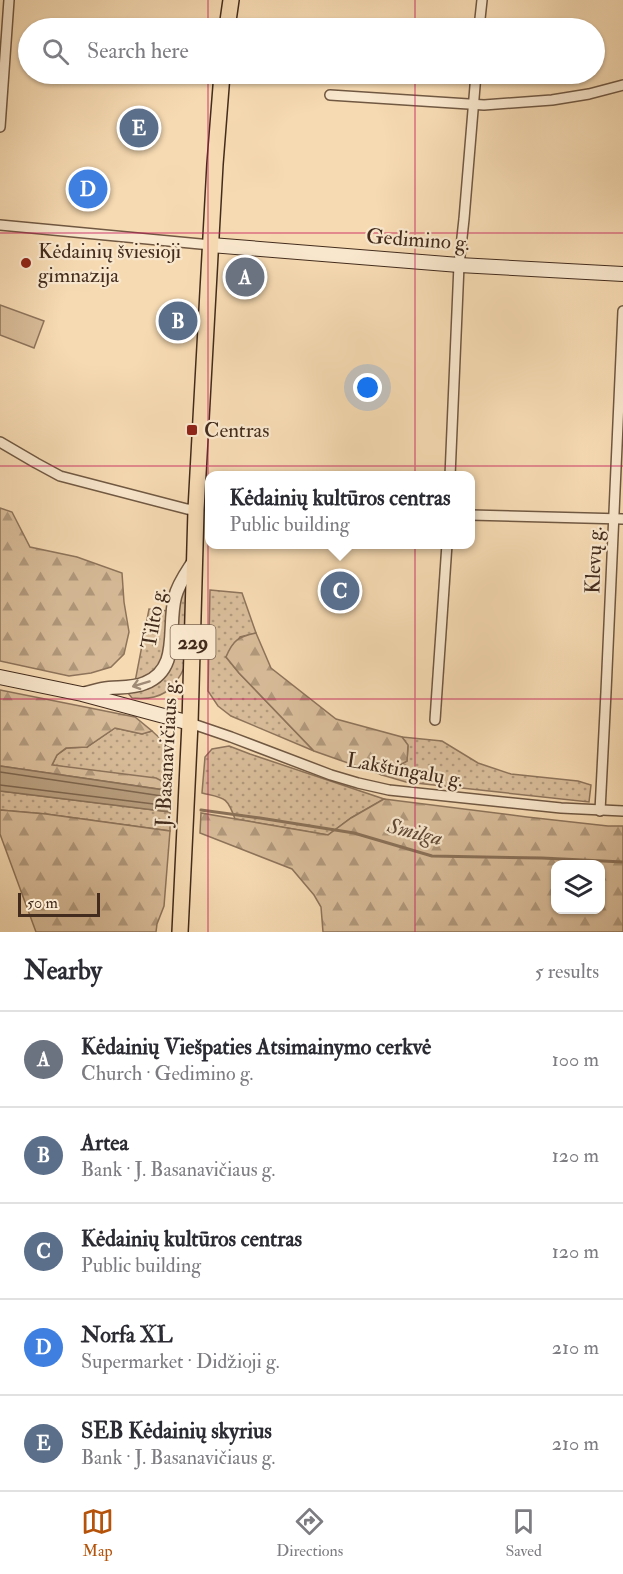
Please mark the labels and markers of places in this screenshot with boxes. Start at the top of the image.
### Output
pin: E [120,106,158,150]
pin: D [68,166,107,212]
place label: Kėdainių šviesioji gimnazija [38,238,182,289]
pin: A [226,254,264,300]
marker: Kėdainių šviesioji gimnazija [19,256,33,270]
pin: B [158,298,198,344]
place label: Centras [204,417,269,444]
marker: Centras [185,423,199,437]
pin: C [320,568,360,614]

